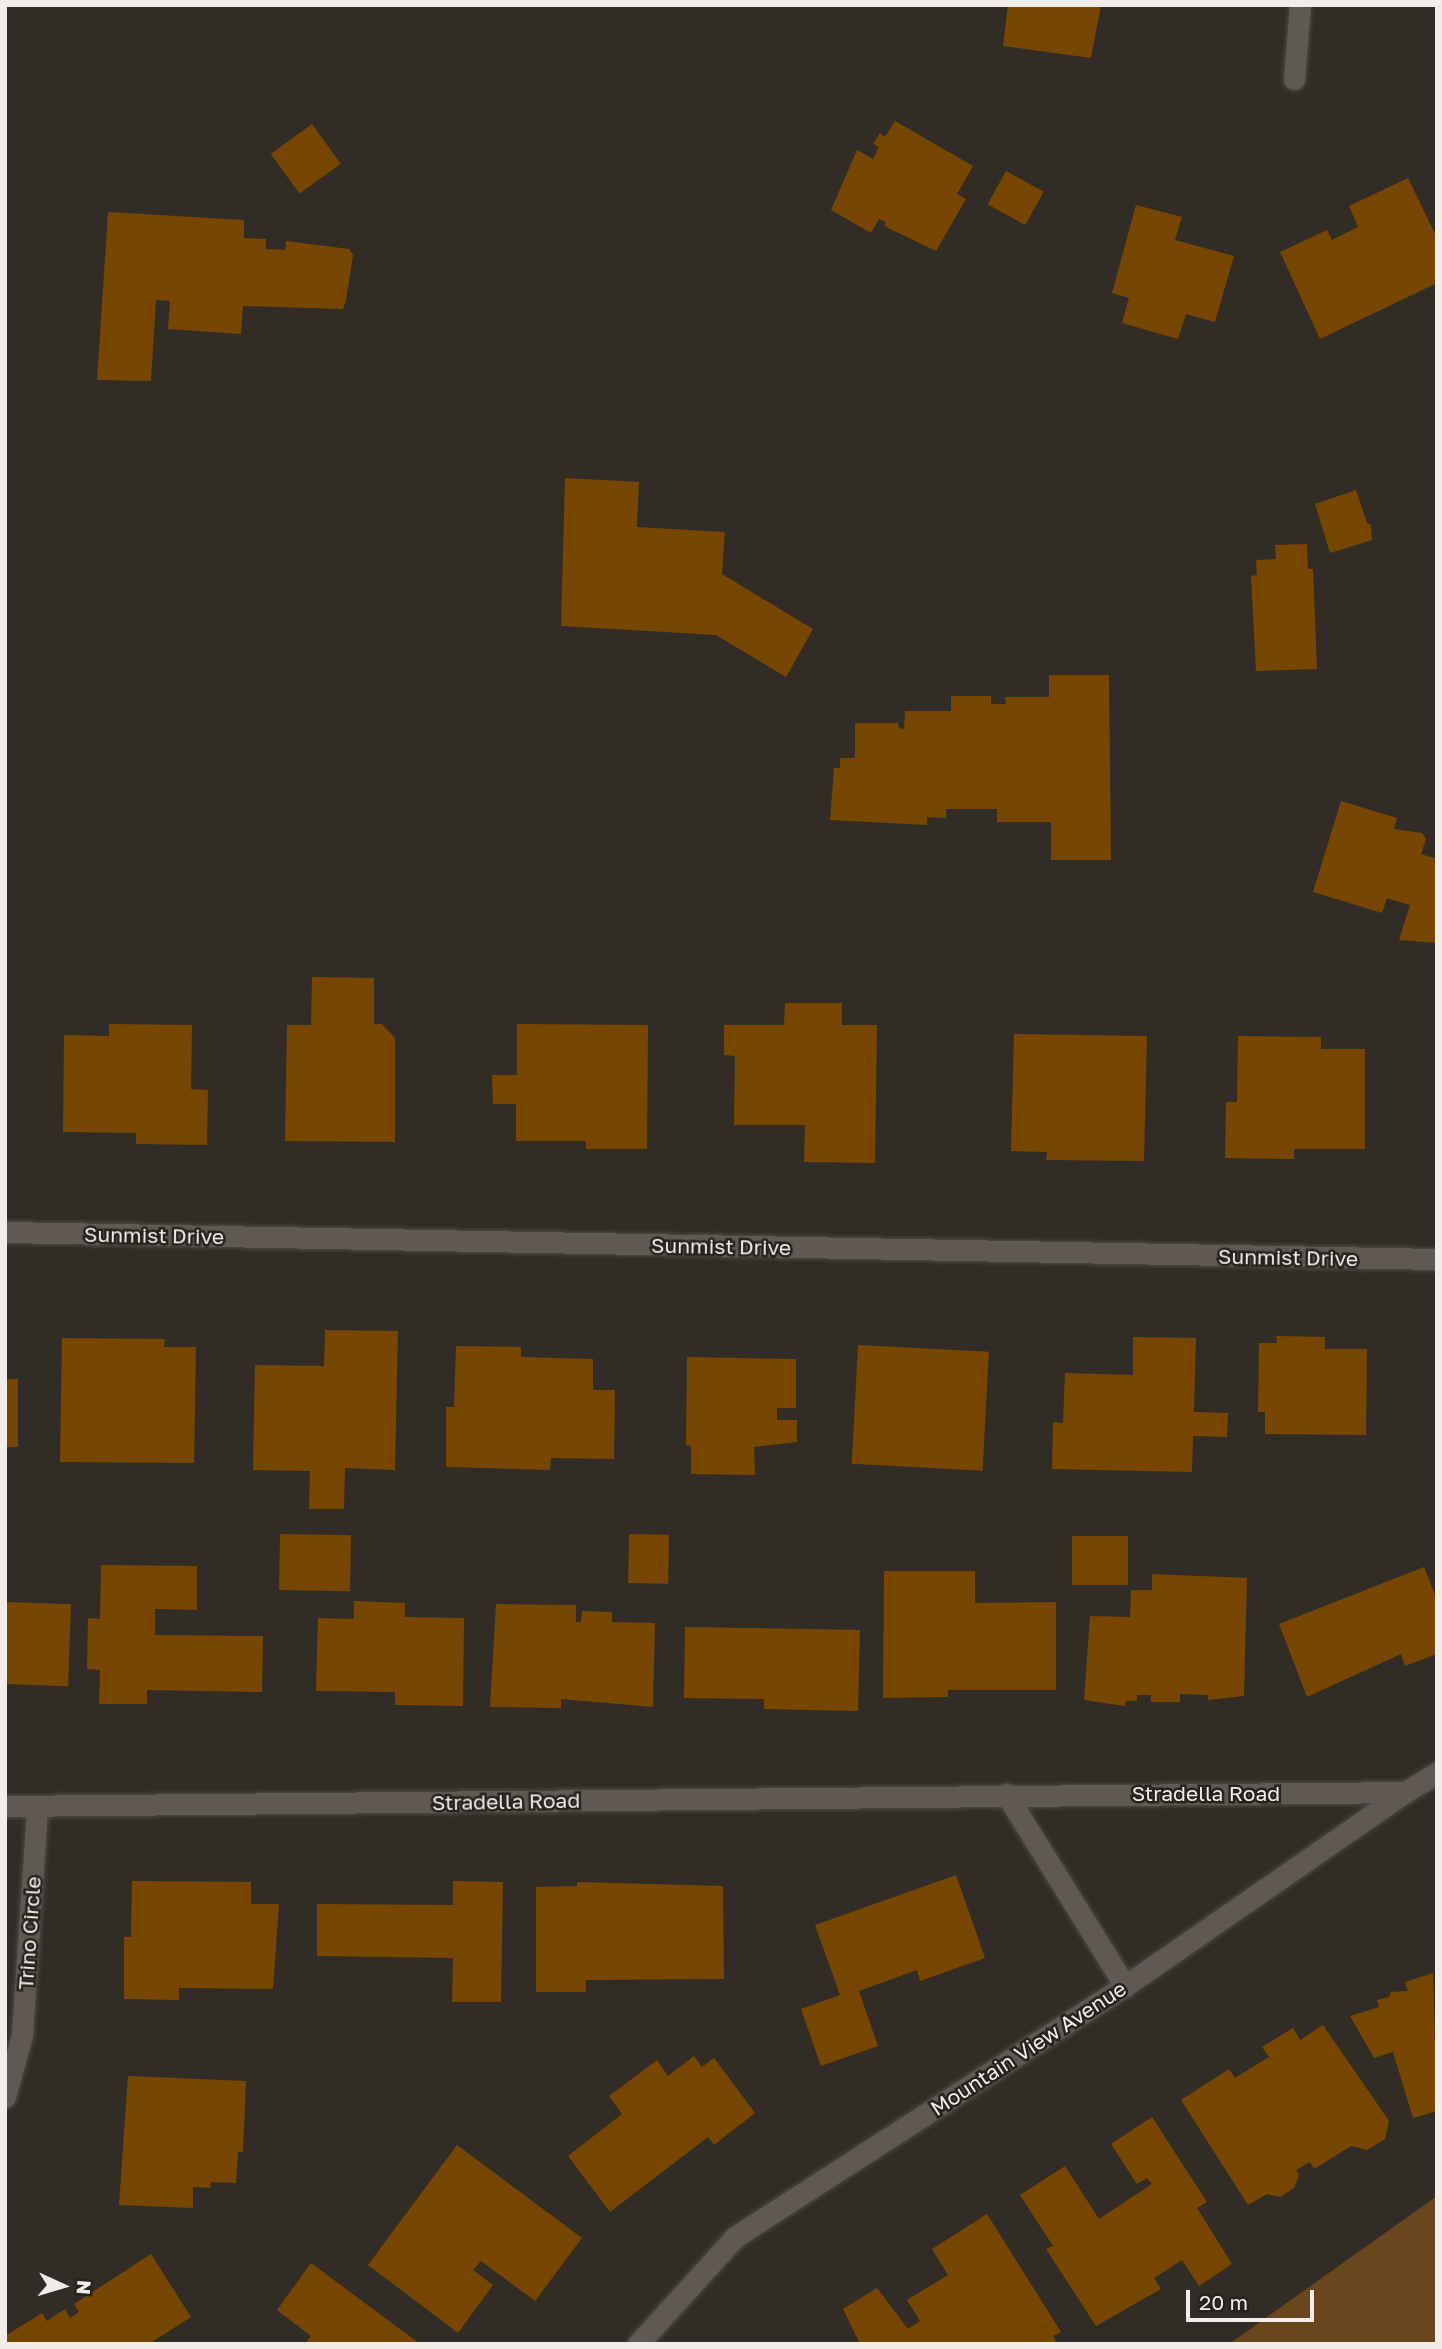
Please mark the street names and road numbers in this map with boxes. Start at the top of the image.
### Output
street label: Sunmist Drive [84,1221,224,1249]
street label: Sunmist Drive [651,1232,791,1260]
street label: Sunmist Drive [1218,1243,1358,1271]
street label: Stradella Road [1132,1780,1280,1806]
street label: Stradella Road [432,1787,580,1815]
street label: Trino Circle [12,1875,46,1991]
street label: Mountain View Avenue [925,1975,1131,2121]

